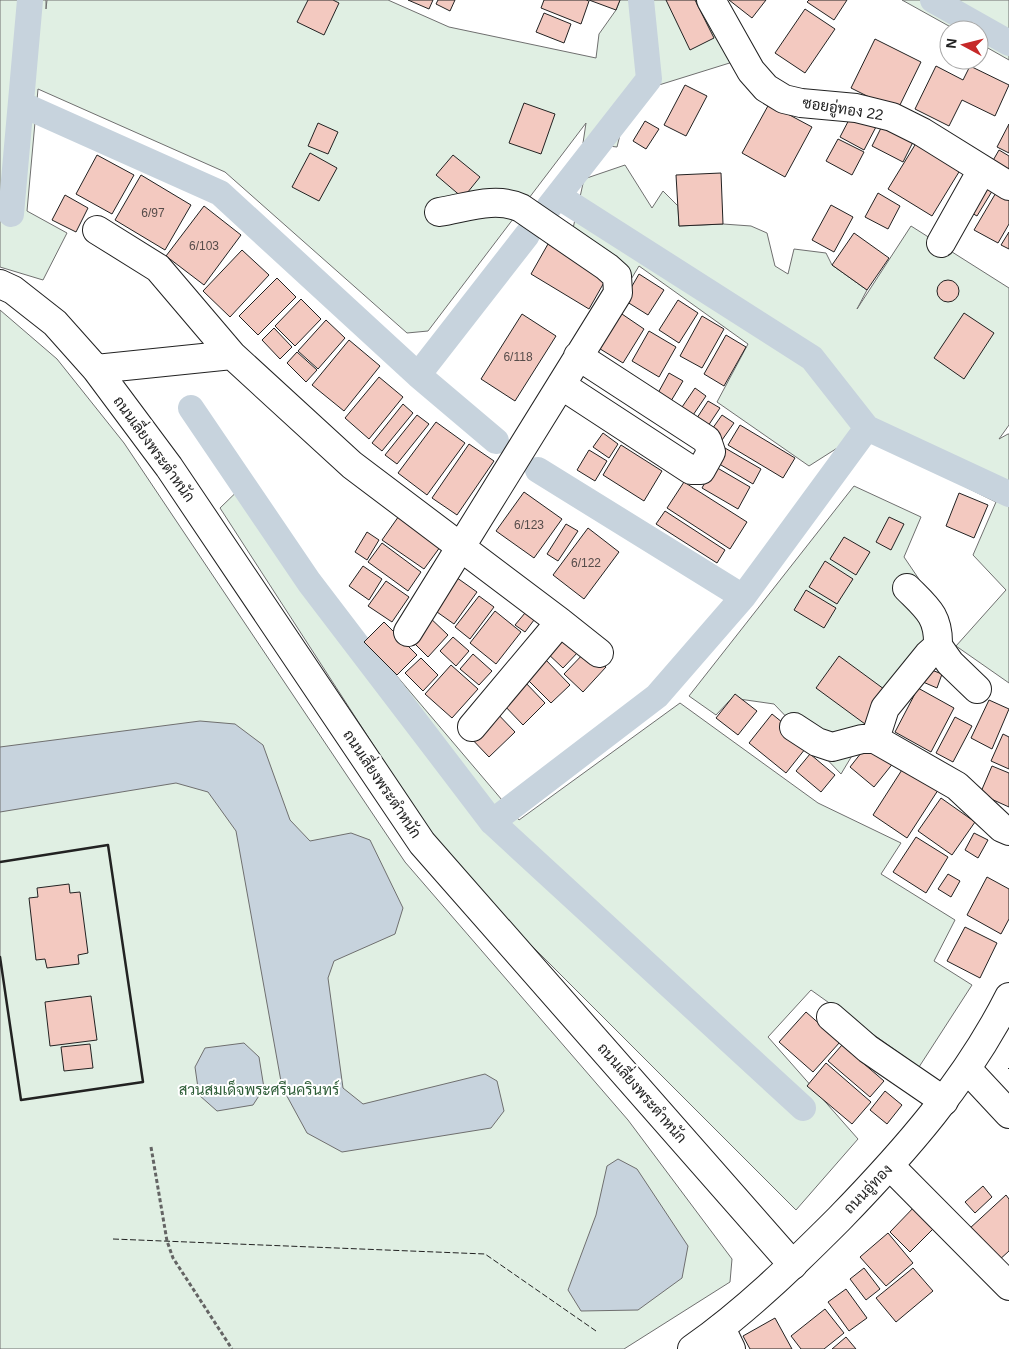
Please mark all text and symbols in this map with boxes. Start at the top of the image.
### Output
north arrow [939,20,989,70]
text: N [943,37,960,49]
street label: ซอยอู่ทอง 22 [801,93,885,125]
house number: 6/97 [141,206,165,220]
house number: 6/103 [189,239,219,253]
house number: 6/118 [503,350,533,364]
street label: ถนนเลี่ยงพระตำหนัก [110,389,203,505]
house number: 6/123 [514,518,544,532]
house number: 6/122 [571,556,601,570]
street label: ถนนเลี่ยงพระตำหนัก [340,723,430,841]
street label: ถนนเลี่ยงพระตำหนัก [594,1035,695,1146]
park label: สวนสมเด็จพระศรีนครินทร์ [179,1079,339,1098]
street label: ถนนอู่ทอง [839,1160,897,1218]

